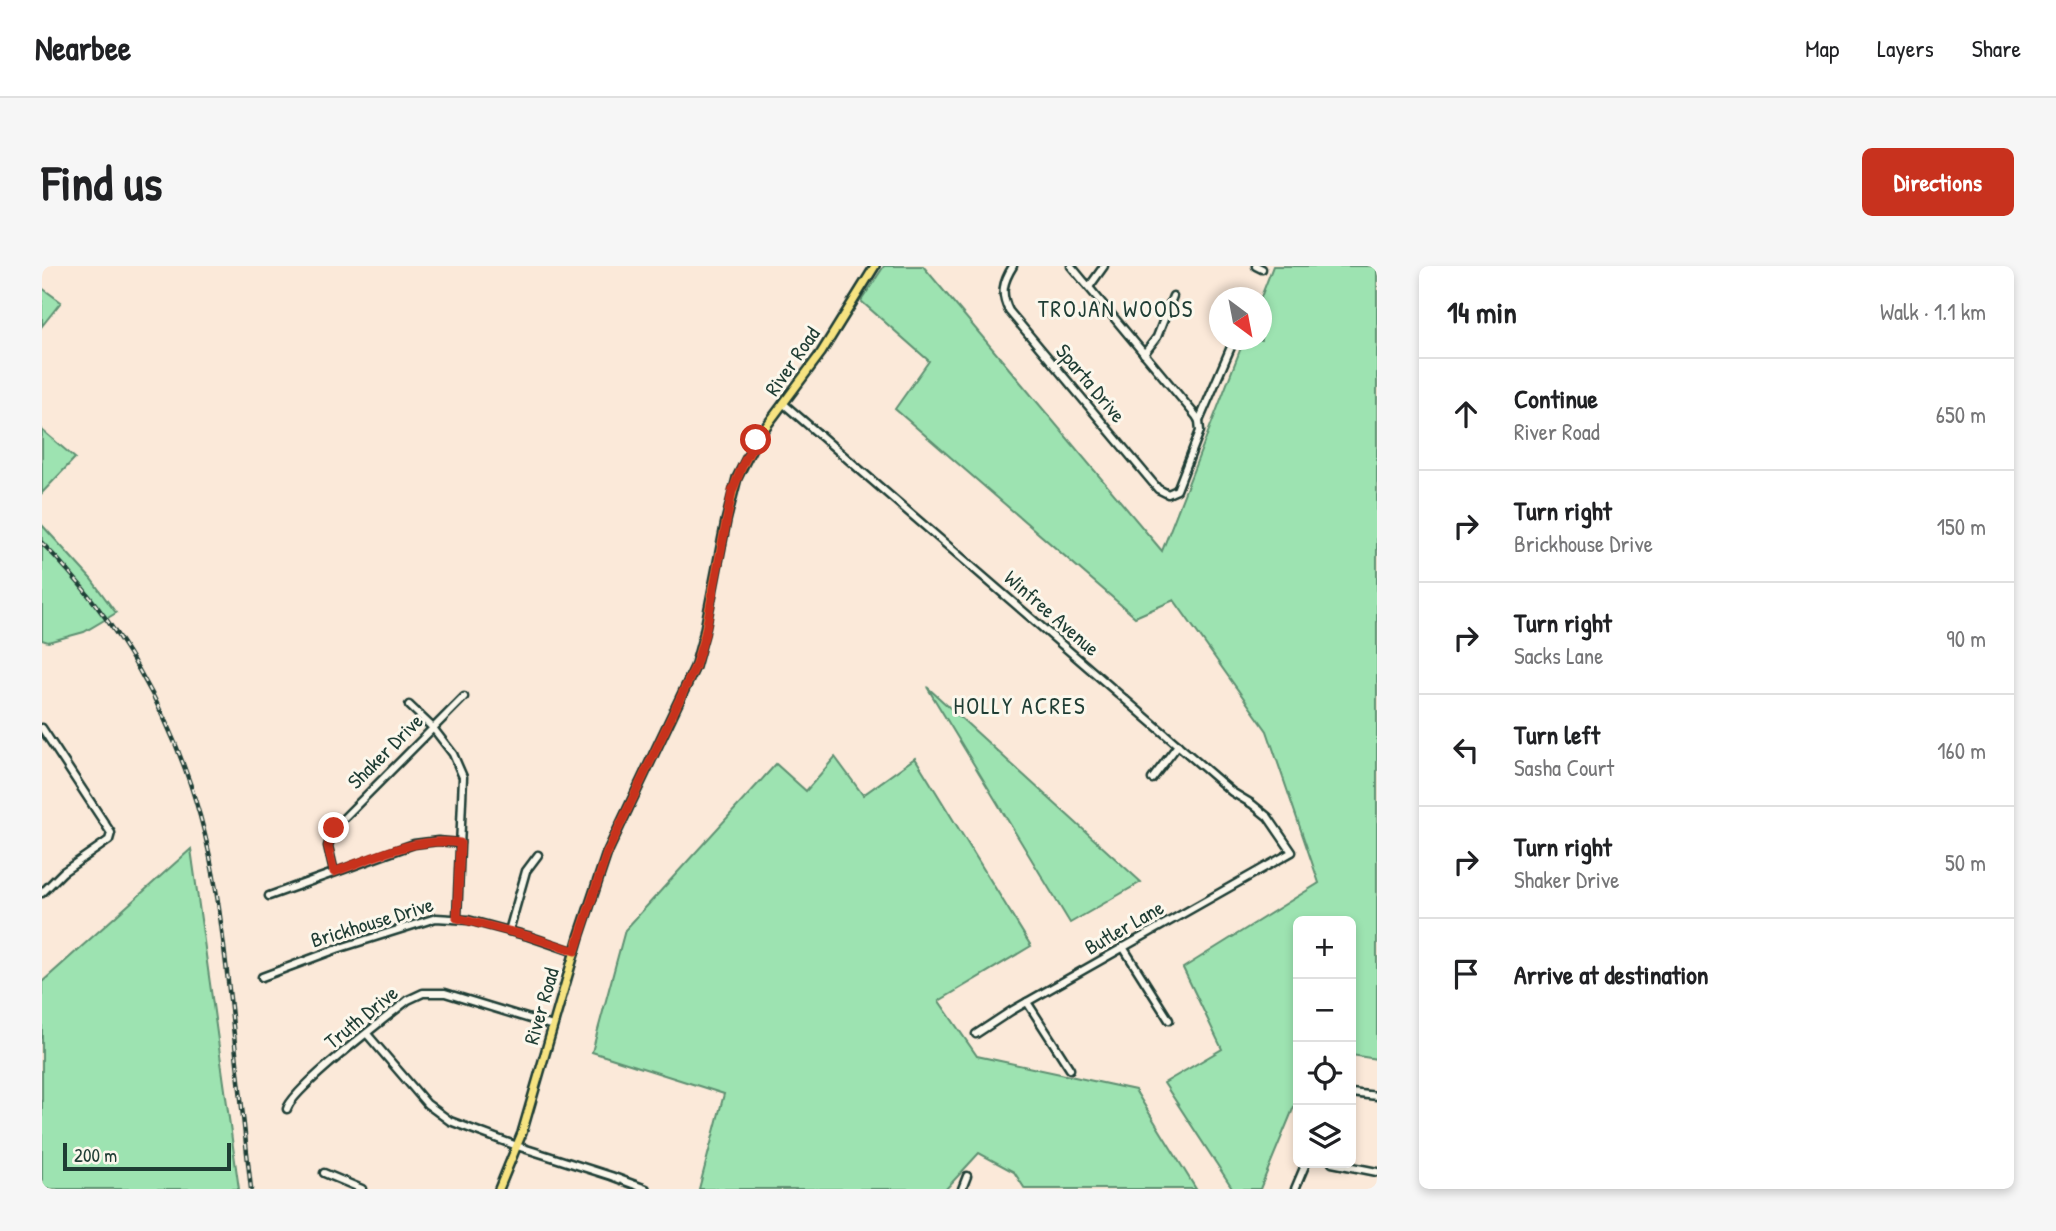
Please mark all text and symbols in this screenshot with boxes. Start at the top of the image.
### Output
text: Nearbee [35,26,131,70]
text: Map [1805,32,1839,64]
text: Layers [1877,32,1934,64]
text: Share [1972,32,2021,64]
button: Directions [1862,148,2014,216]
text: Find us [42,149,162,215]
north arrow [1209,287,1272,350]
text: 14 min [1447,292,1517,332]
district label: TROJAN WOODS [1038,293,1194,324]
text: Walk · 1.1 km [1880,296,1986,327]
street label: River Road [758,321,826,401]
street label: Sparta Drive [1049,337,1133,429]
text: Continue [1514,381,1598,416]
icon: ahead [1447,395,1485,433]
text: 650 m [1936,399,1986,430]
text: River Road [1514,416,1600,447]
route start [740,424,771,455]
text: Turn right [1514,493,1612,528]
icon: right [1447,507,1485,545]
text: 150 m [1937,511,1986,542]
text: Brickhouse Drive [1514,528,1653,559]
street label: Winfree Avenue [998,563,1106,663]
text: Turn right [1514,605,1612,640]
icon: right [1447,619,1485,657]
text: 90 m [1946,623,1986,654]
text: Sacks Lane [1514,640,1603,671]
district label: HOLLY ACRES [953,690,1087,721]
street label: Shaker Drive [341,707,429,795]
text: Turn left [1514,717,1600,752]
icon: left [1447,731,1485,769]
text: 160 m [1937,735,1986,766]
text: Sasha Court [1514,752,1614,783]
route end [318,812,349,843]
text: Turn right [1514,829,1612,864]
icon: right [1447,843,1485,881]
text: 50 m [1945,847,1986,878]
text: Shaker Drive [1514,864,1619,895]
street label: Brickhouse Drive [307,890,437,954]
street label: Butler Lane [1079,893,1169,961]
map controls [1293,916,1356,1168]
button: + [1293,916,1356,979]
icon: arrive [1447,955,1485,993]
text: Arrive at destination [1514,957,1709,992]
street label: River Road [516,964,566,1048]
street label: Truth Drive [318,978,404,1056]
button: − [1293,979,1356,1042]
button: locate [1293,1042,1356,1105]
button: layers [1293,1105,1356,1168]
scale bar [63,1140,231,1172]
text: 200 m [74,1142,117,1168]

